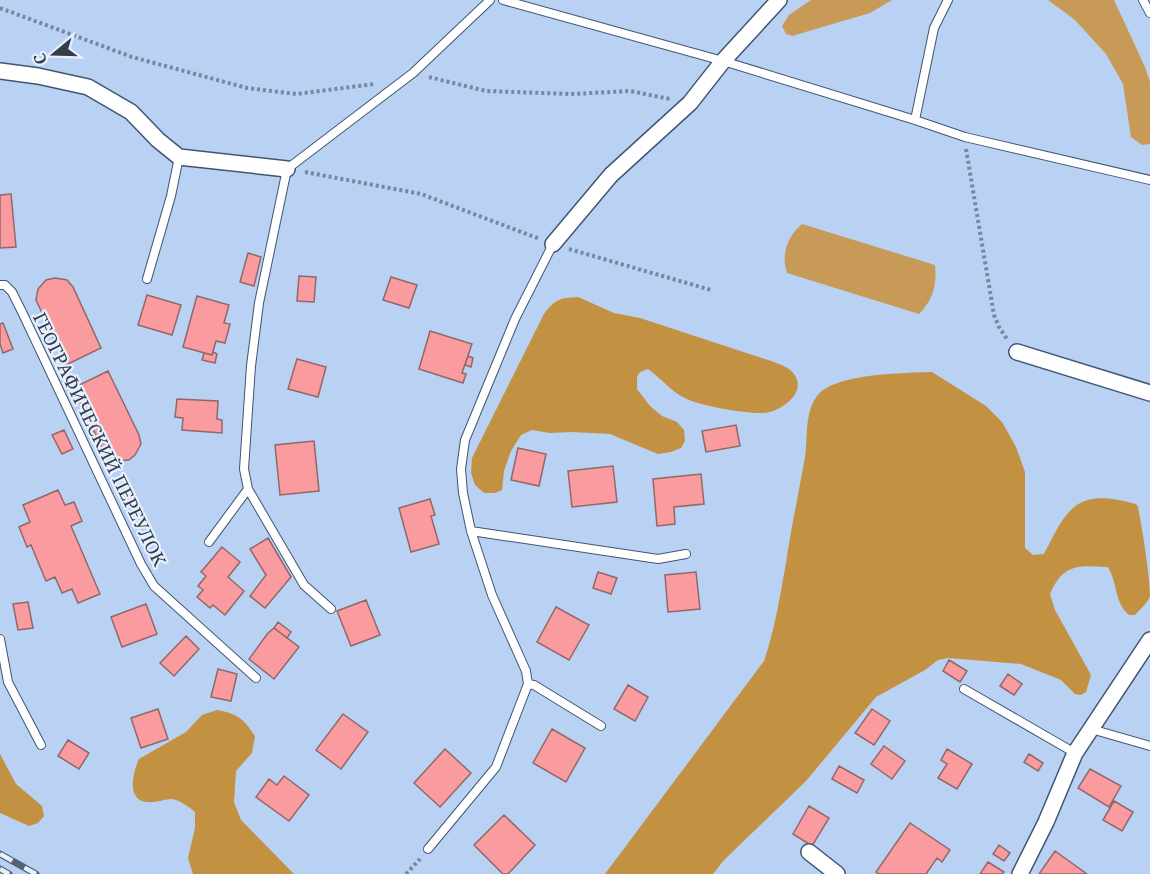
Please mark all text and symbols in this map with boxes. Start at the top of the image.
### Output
north arrow [24,24,84,84]
text: С [28,50,52,67]
street label: ГЕОГРАФИЧЕСКИЙ ПЕРЕУЛОК [28,308,172,570]

